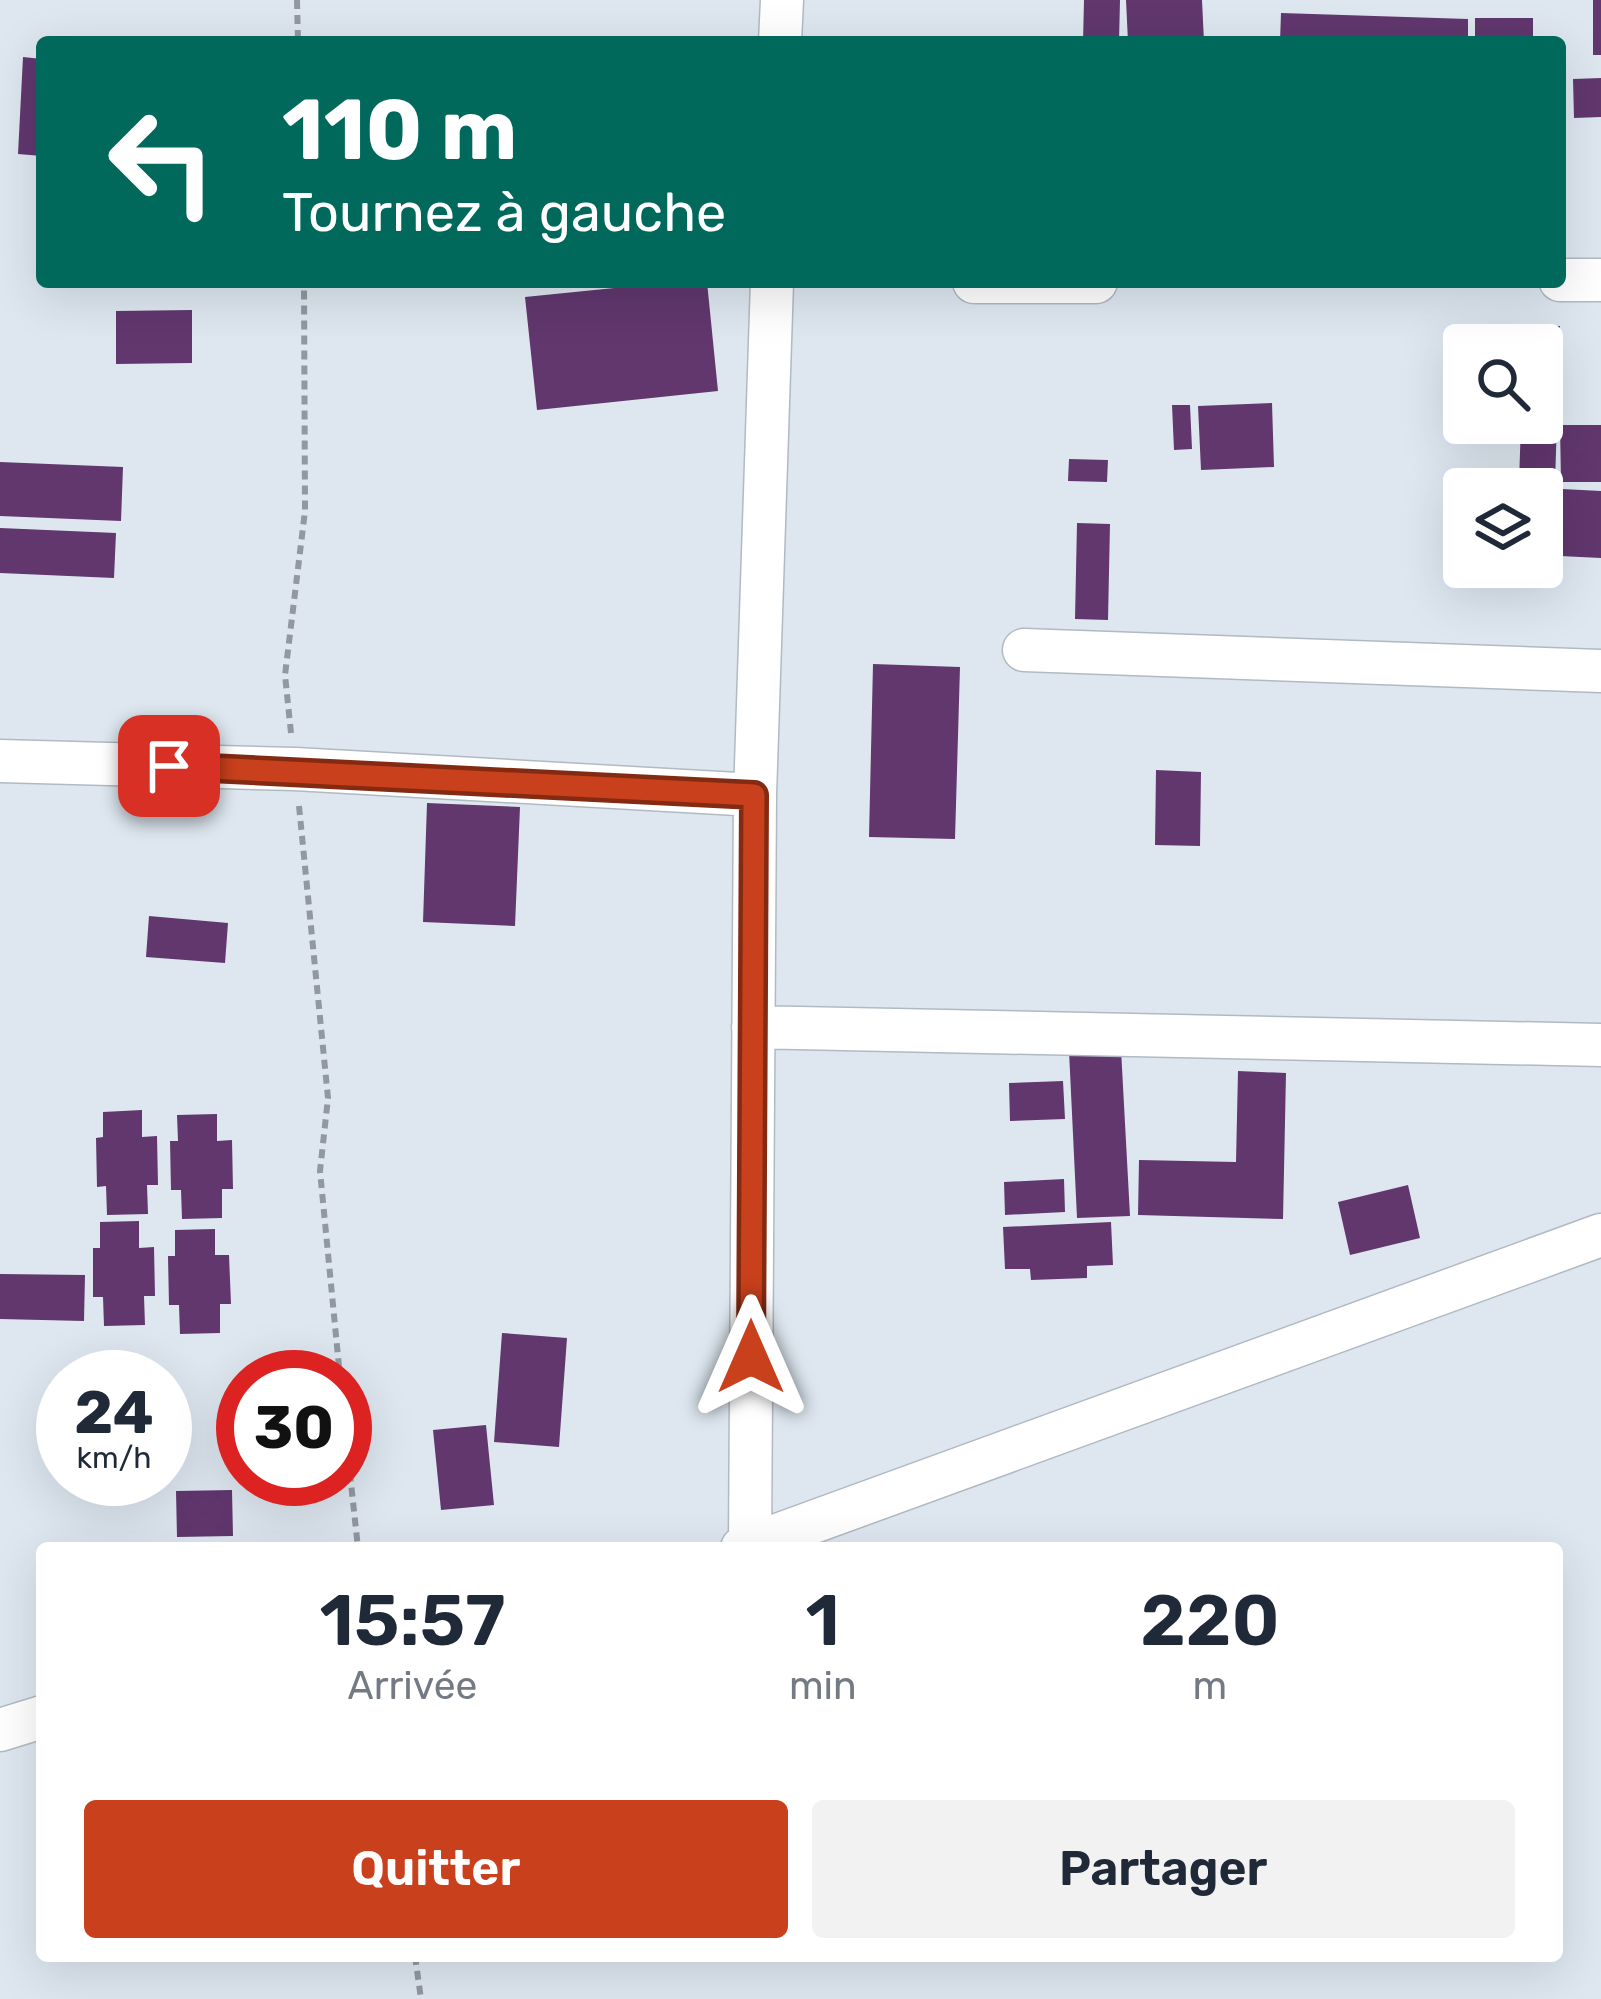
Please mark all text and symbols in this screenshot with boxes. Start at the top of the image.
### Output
text: 110 m [282,80,517,180]
icon: left [84,84,240,240]
text: Tournez à gauche [282,181,726,245]
map controls [1443,324,1563,588]
button: search [1443,324,1563,444]
button: layers [1443,468,1563,588]
pin [118,715,220,817]
icon: arrive [136,733,202,799]
position arrow [688,1294,814,1420]
speed limit sign: 30 [216,1350,372,1506]
text: 24 [74,1377,154,1448]
text: km/h [77,1440,151,1476]
text: 15:57 [319,1578,506,1663]
text: 1 [806,1578,840,1663]
text: 220 [1140,1578,1280,1663]
text: Arrivée [348,1663,477,1709]
text: min [789,1663,857,1709]
text: m [1192,1663,1227,1709]
button: Quitter [84,1800,788,1938]
button: Partager [812,1800,1515,1938]

